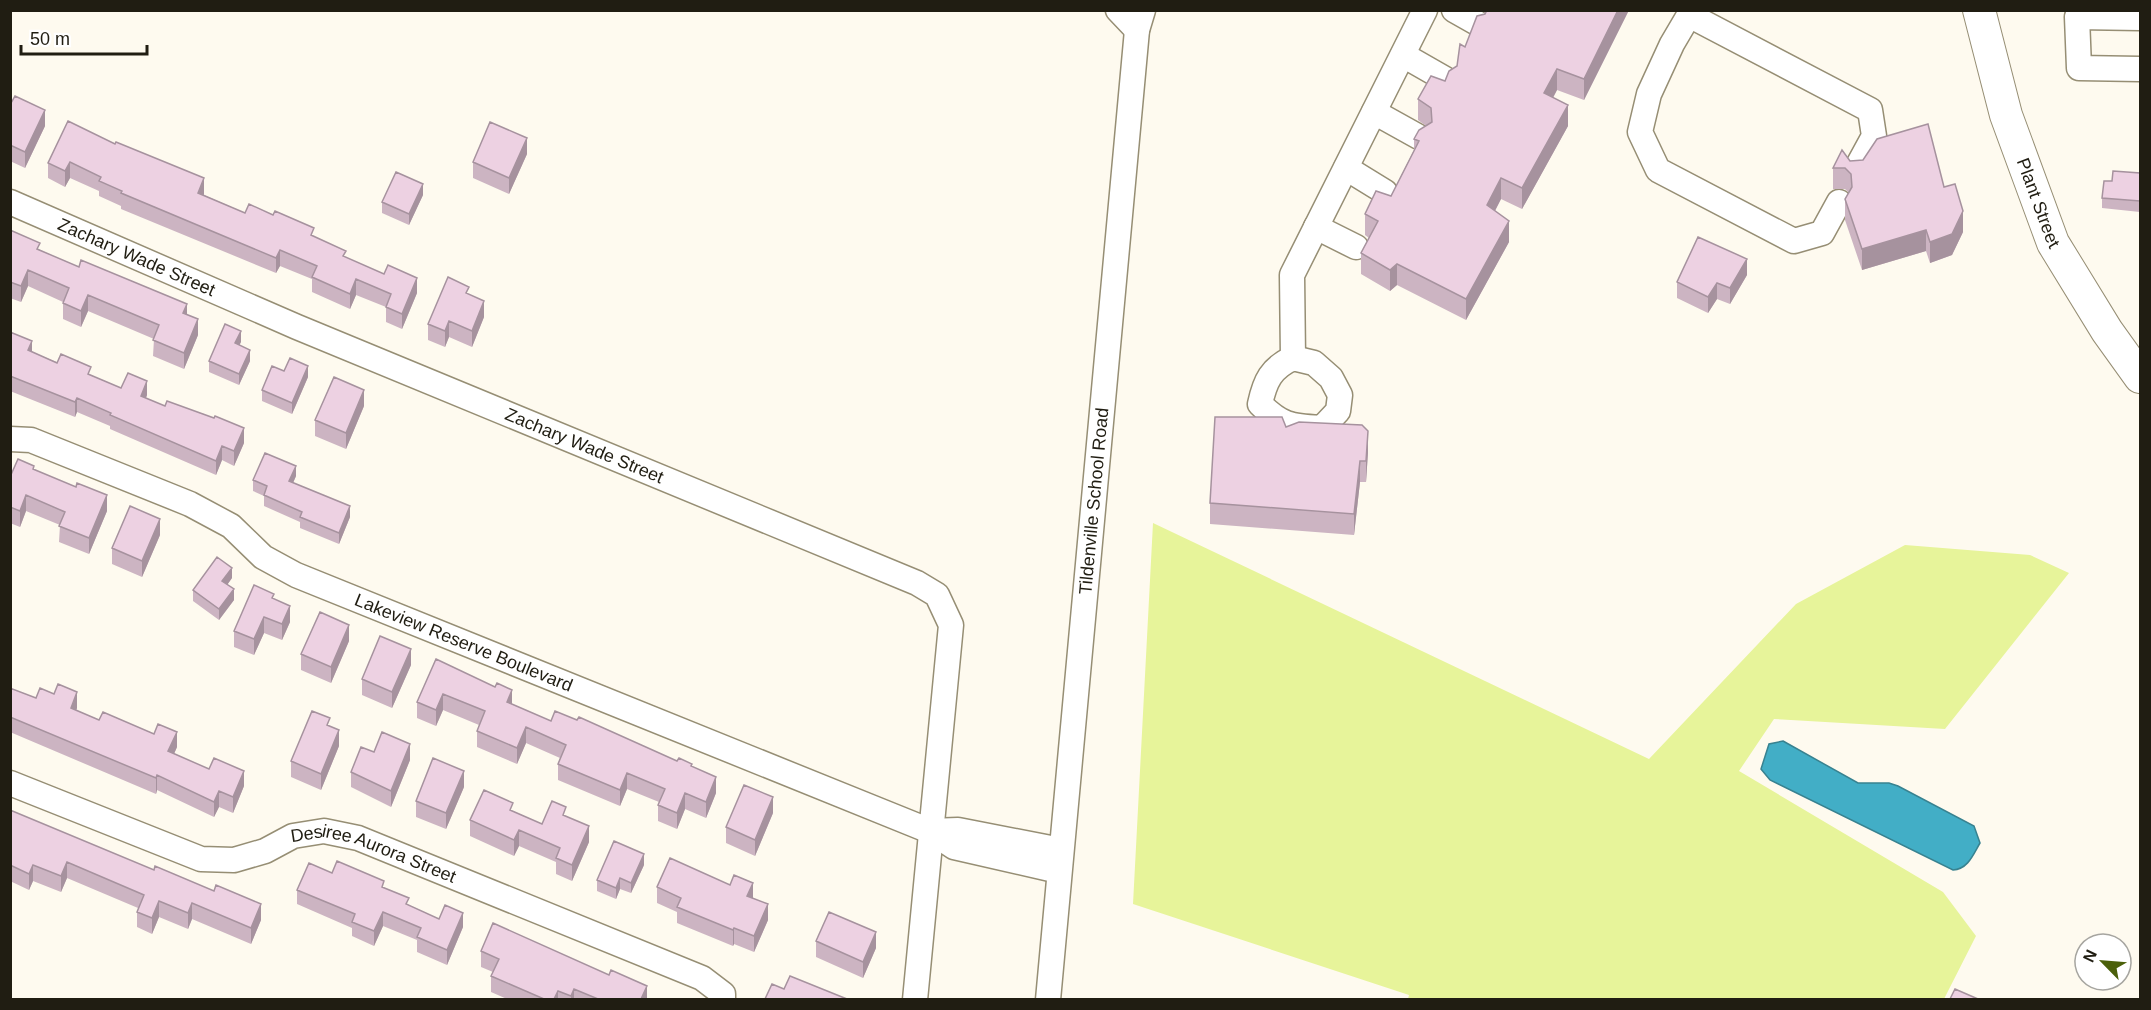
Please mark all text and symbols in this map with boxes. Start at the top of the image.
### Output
scale bar [21,18,147,56]
text: 50 m [30,29,70,49]
street label: Plant Street [2013,155,2064,252]
street label: Zachary Wade Street [55,214,218,300]
street label: Zachary Wade Street [502,404,667,487]
street label: Tildenville School Road [1075,407,1112,595]
street label: Lakeview Reserve Boulevard [352,590,576,696]
street label: Desiree Aurora Street [289,821,459,887]
north arrow [2073,932,2133,992]
text: N [2080,947,2100,965]

